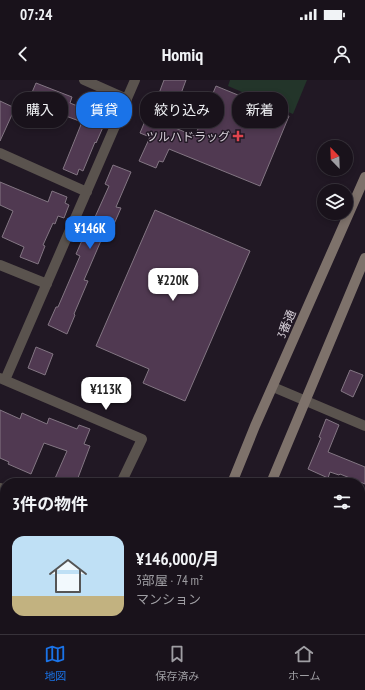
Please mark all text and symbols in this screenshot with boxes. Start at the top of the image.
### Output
text: 07:24 [20,5,52,24]
icon: back [12,43,34,65]
text: Homiq [162,43,203,66]
icon: person [331,43,353,65]
chip: 購入 [12,92,68,128]
chip: 賃貸 [76,92,132,128]
chip: 絞り込み [140,92,224,128]
chip: 新着 [232,92,288,128]
place label: ツルハドラッグ [146,129,230,144]
marker: ツルハドラッグ [233,131,243,141]
north arrow [317,140,353,176]
map controls [317,140,353,220]
button: layers [317,184,353,220]
pin: ¥146K [62,216,118,250]
text: ¥146K [74,220,106,237]
pin: ¥220K [145,268,201,302]
text: ¥220K [157,272,189,289]
street label: 3番通 [273,308,299,340]
pin: ¥113K [78,377,134,411]
text: ¥113K [90,381,122,398]
icon: filters [331,491,353,513]
text: 3件の物件 [12,493,88,515]
text: ¥146,000/月 [136,548,220,570]
icon: home [44,552,92,600]
text: 3部屋 · 74 m² [136,572,203,589]
text: マンション [136,591,201,608]
tab: 地図 [44,643,66,683]
tab: 保存済み [155,643,199,683]
tab: ホーム [288,643,321,683]

